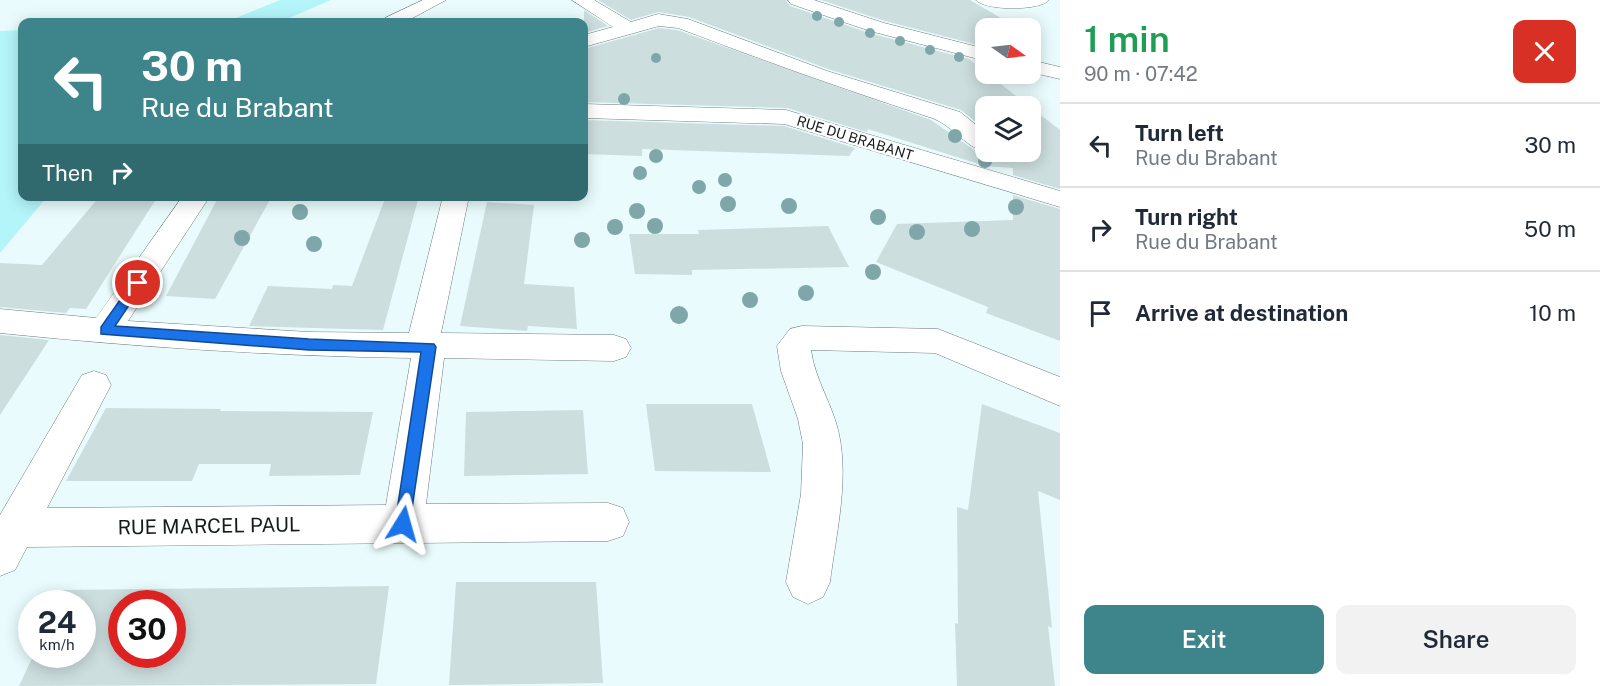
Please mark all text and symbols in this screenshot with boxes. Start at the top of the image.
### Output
north arrow [975,18,1041,84]
map controls [975,18,1041,162]
text: 1 min [1084,18,1170,60]
button: close [1513,20,1576,83]
text: 30 m [141,41,243,90]
icon: left [42,42,120,120]
text: 90 m · 07:42 [1084,62,1198,86]
text: Rue du Brabant [141,91,334,123]
button: layers [975,96,1041,162]
street label: RUE DU BRABANT [795,113,915,163]
text: Turn left [1135,120,1224,146]
icon: left [1084,129,1117,162]
text: 30 m [1524,132,1576,158]
text: Rue du Brabant [1135,146,1278,170]
icon: right [105,156,138,189]
text: Then [42,160,93,186]
text: Turn right [1135,204,1238,230]
icon: right [1084,213,1117,246]
text: 50 m [1524,216,1576,242]
text: Rue du Brabant [1135,230,1278,254]
pin [112,257,163,308]
icon: arrive [121,266,154,299]
icon: arrive [1084,297,1117,330]
text: Arrive at destination [1135,300,1348,326]
text: 10 m [1529,300,1576,326]
position arrow [371,492,435,556]
street label: RUE MARCEL PAUL [117,512,301,540]
speed limit sign: 30 [108,590,186,668]
text: 24 [38,604,76,640]
button: Exit [1084,605,1324,674]
button: Share [1336,605,1576,674]
text: km/h [39,636,75,653]

